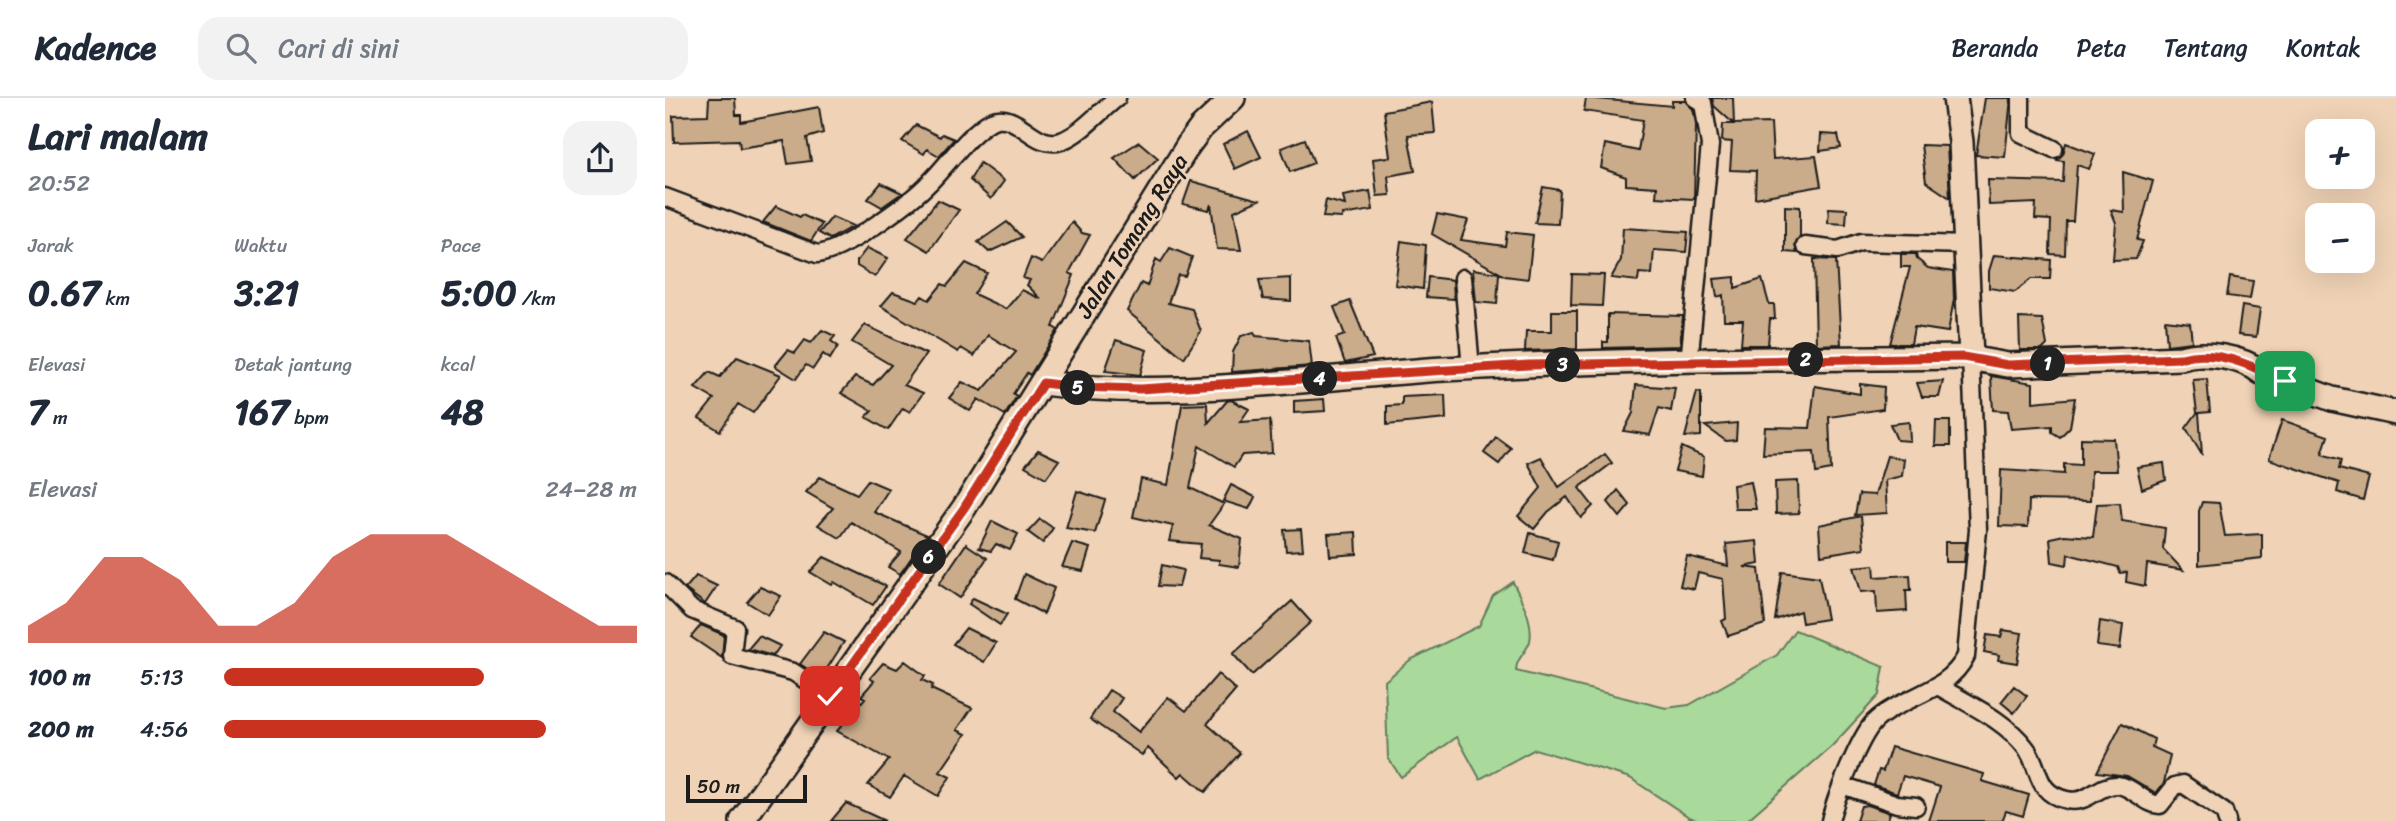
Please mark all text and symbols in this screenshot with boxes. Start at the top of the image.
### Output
search box [198,17,688,80]
text: Kadence [35,19,156,77]
text: Cari di sini [278,25,399,71]
text: Beranda [1951,27,2038,69]
text: Peta [2076,27,2126,69]
text: Tentang [2164,27,2248,69]
text: Kontak [2286,27,2361,69]
icon: search [222,29,260,67]
text: Lari malam [28,103,208,170]
map controls [2305,119,2375,273]
button: + [2305,119,2375,189]
button: share [563,121,637,195]
street label: Jalan Tomang Raya [1064,145,1200,328]
text: 20:52 [28,163,90,204]
button: − [2305,203,2375,273]
text: Jarak [28,229,74,262]
text: Waktu [234,229,287,262]
text: Pace [441,229,481,262]
text: 0.67 [28,262,101,324]
text: 3:21 [234,262,299,324]
text: 5:00 [441,262,517,324]
text: km [101,282,130,315]
text: /km [517,282,556,315]
pin: 2 [1789,342,1823,378]
text: 2 [1800,343,1811,376]
pin: 1 [2031,346,2065,382]
text: 1 [2043,347,2052,380]
text: Elevasi [28,348,85,381]
text: Detak jantung [234,348,352,381]
text: kcal [441,348,475,381]
pin: 3 [1545,348,1581,382]
text: 3 [1557,348,1568,381]
pin [2255,351,2315,411]
pin: 4 [1303,362,1337,396]
text: 4 [1314,362,1325,395]
icon: arrive [2266,362,2304,400]
pin: 5 [1061,370,1095,406]
text: 5 [1072,371,1083,404]
text: 7 [28,381,48,443]
text: 167 [234,381,289,443]
text: 48 [441,381,484,443]
text: m [48,401,68,434]
text: bpm [289,401,329,434]
text: Elevasi [28,469,97,510]
text: 24–28 m [546,469,637,510]
pin: 6 [911,540,947,574]
text: 6 [923,540,934,573]
text: 100 m [28,657,91,698]
text: 5:13 [140,657,184,698]
pin [800,666,860,726]
icon: check [811,677,849,715]
text: 200 m [28,709,94,750]
text: 4:56 [140,709,188,750]
text: 50 m [697,770,740,803]
scale bar [686,772,807,804]

